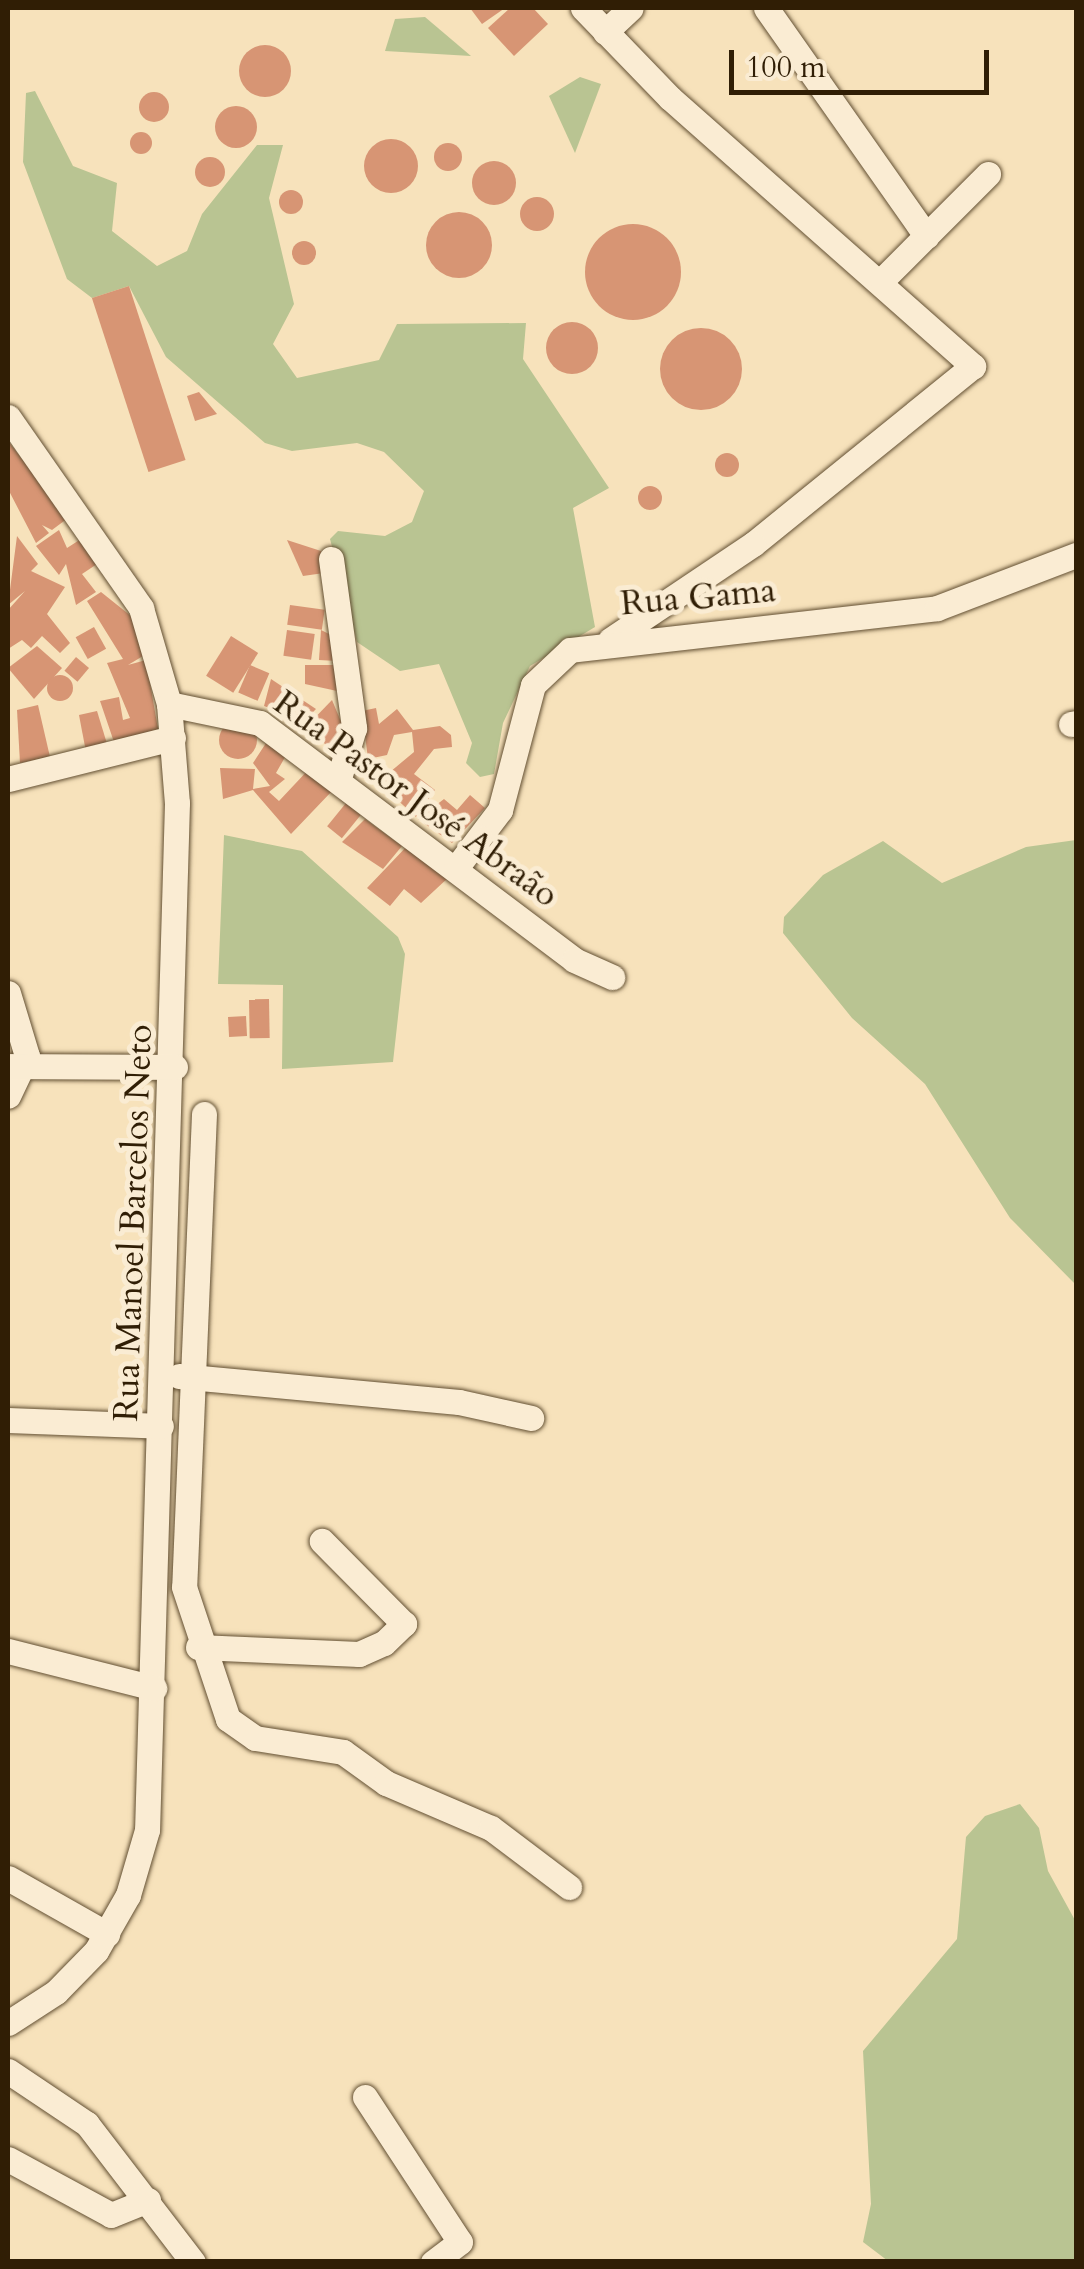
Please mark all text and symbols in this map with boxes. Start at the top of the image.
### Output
scale bar [734,30,994,92]
text: 100 m [746,47,826,88]
street label: Rua Gama [619,569,777,625]
street label: Rua Pastor José Abraão [266,682,566,916]
street label: Rua Manoel Barcelos Neto [105,1024,161,1422]

